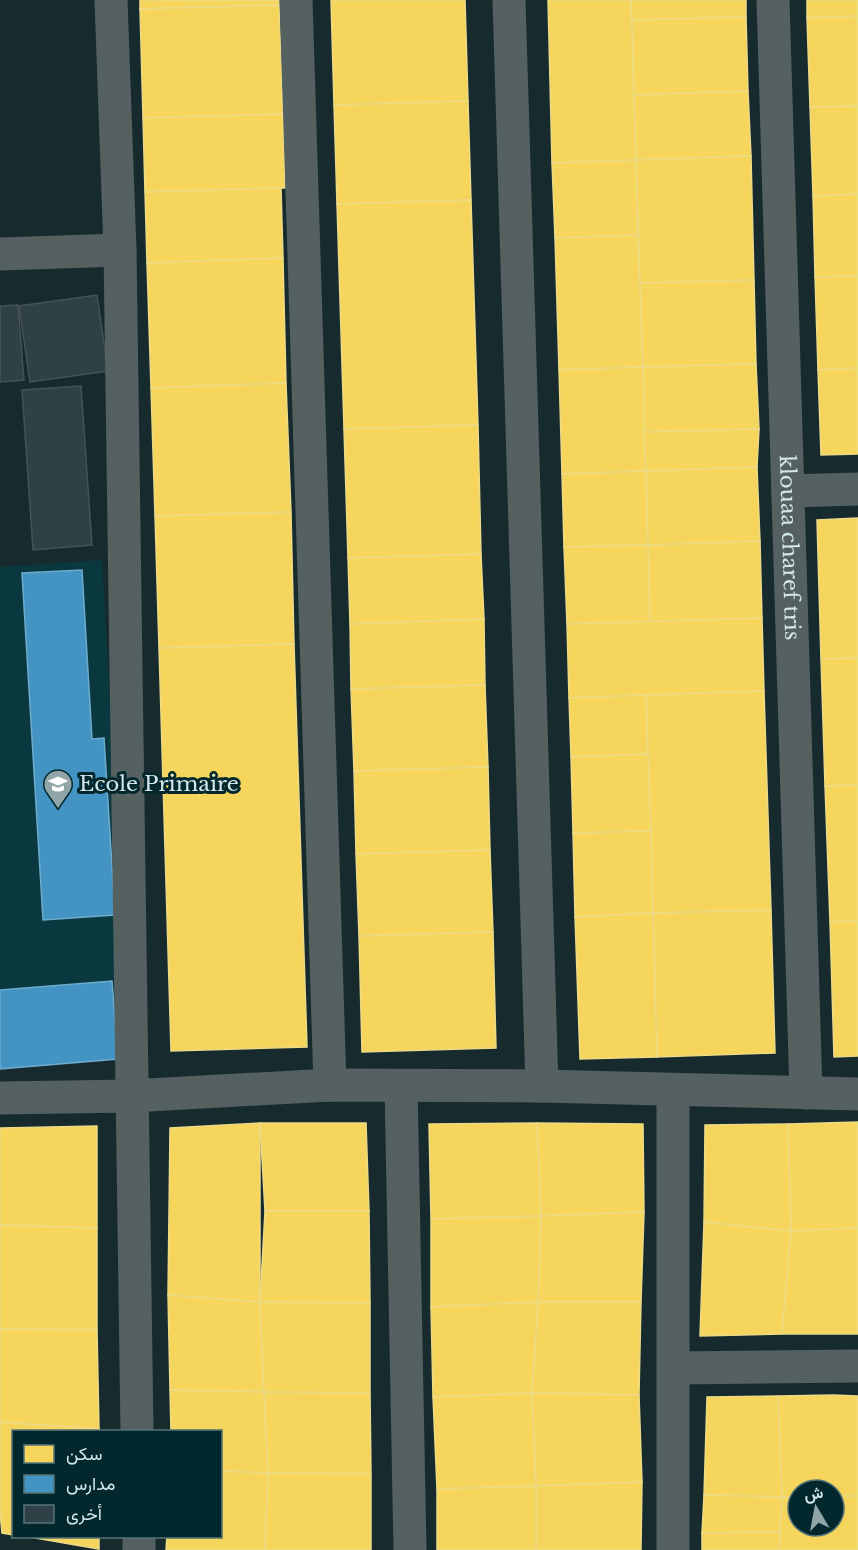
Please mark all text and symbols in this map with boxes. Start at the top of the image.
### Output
street label: klouaa charef tris [774,455,805,641]
school or university icon: Ecole Primaire [42,768,74,810]
place label: Ecole Primaire [79,771,239,797]
legend [12,1430,222,1538]
text: سكن [66,1443,102,1465]
text: مدارس [66,1473,115,1495]
north arrow [786,1478,846,1538]
text: ش [802,1482,825,1505]
text: أخرى [66,1503,102,1525]

